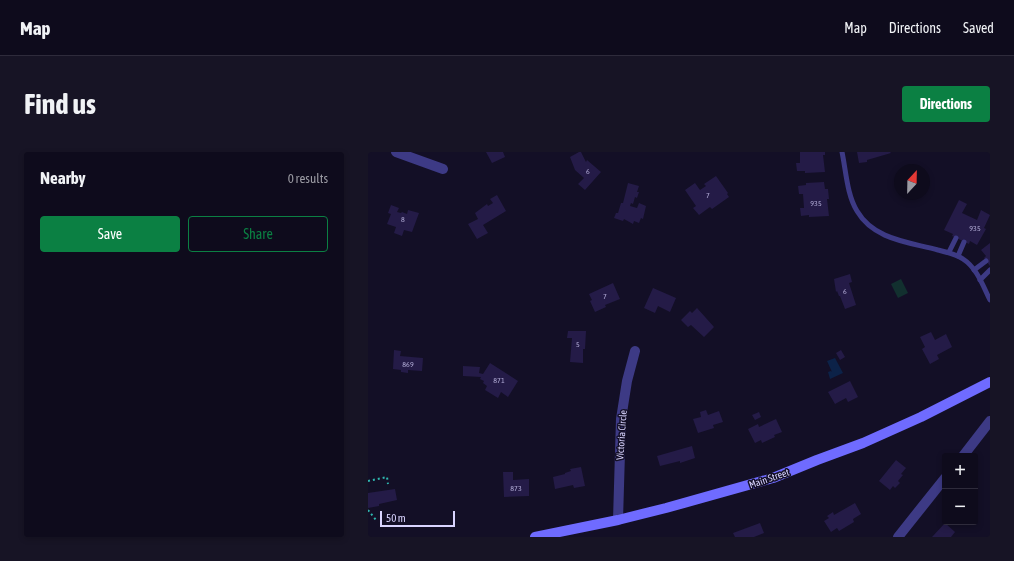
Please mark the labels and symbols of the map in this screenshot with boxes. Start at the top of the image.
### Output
north arrow [894,164,930,200]
house number: 6 [586,167,590,176]
house number: 7 [706,191,710,200]
house number: 935 [810,199,822,208]
house number: 8 [401,215,405,224]
house number: 935 [969,224,981,233]
house number: 6 [843,287,847,296]
house number: 7 [603,292,607,301]
house number: 5 [576,340,580,349]
house number: 869 [402,360,414,369]
house number: 871 [493,376,505,385]
street label: Victoria Circle [614,409,629,460]
street label: Main Street [748,466,791,490]
house number: 873 [510,484,522,493]
scale bar [380,509,455,528]

